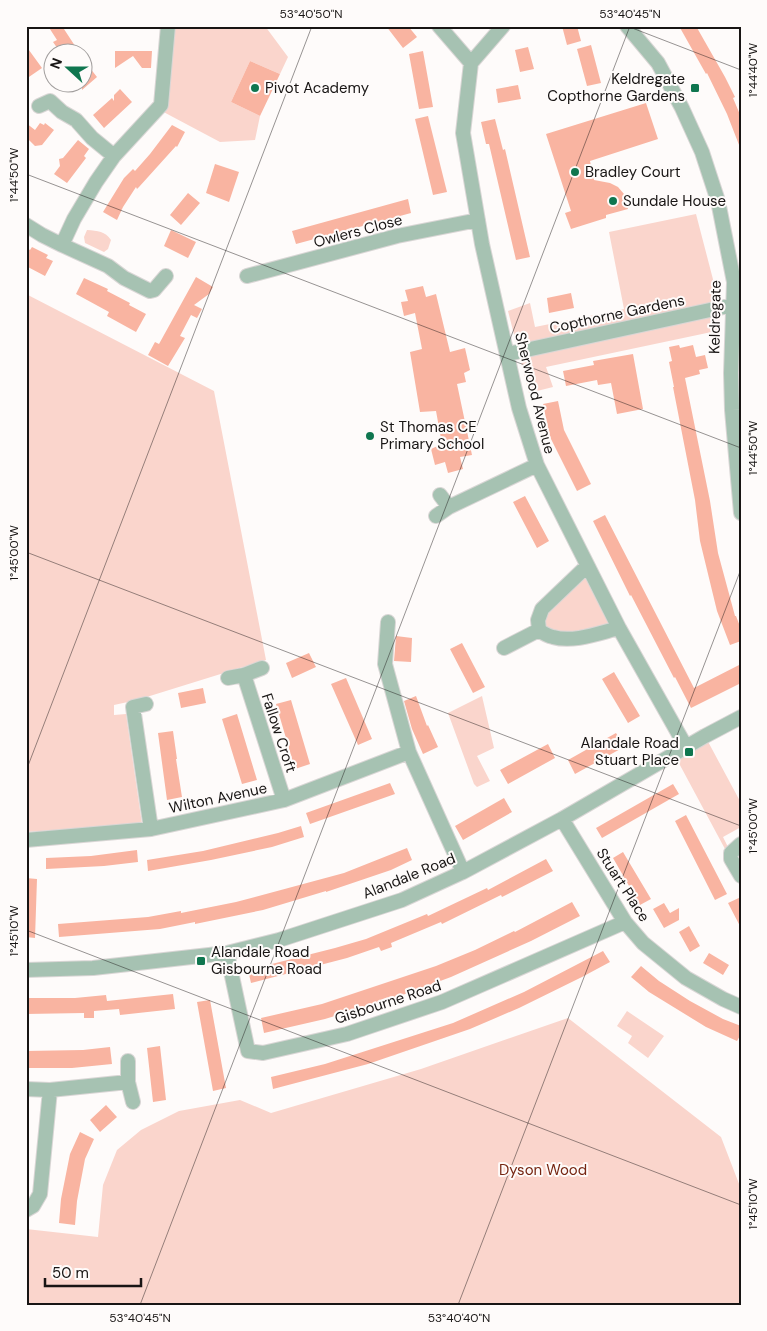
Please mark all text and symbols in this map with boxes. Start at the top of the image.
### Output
text: 53°40'50"N [280,6,342,22]
text: 53°40'45"N [599,6,661,22]
north arrow [42,42,92,92]
text: 1°44'40"W [745,42,761,97]
text: N [46,55,66,71]
place label: Keldregate Copthorne Gardens [547,69,685,106]
place label: Pivot Academy [265,78,370,98]
marker: Pivot Academy [249,82,261,94]
marker: Keldregate Copthorne Gardens [689,82,701,94]
text: 1°44'50"W [6,147,22,202]
place label: Bradley Court [585,162,681,182]
marker: Bradley Court [569,166,581,178]
place label: Sundale House [623,191,726,211]
marker: Sundale House [607,195,619,207]
street label: Owlers Close [311,210,405,252]
street label: Keldregate [704,280,726,354]
street label: Copthorne Gardens [548,290,686,338]
street label: Sherwood Avenue [510,330,560,456]
place label: St Thomas CE Primary School [380,417,484,454]
text: 1°44'50"W [745,420,761,475]
marker: St Thomas CE Primary School [364,430,376,442]
text: 1°45'00"W [6,525,22,581]
street label: Fallow Croft [257,691,301,775]
place label: Alandale Road Stuart Place [581,733,679,770]
marker: Alandale Road Stuart Place [683,746,695,758]
street label: Wilton Avenue [167,778,269,818]
text: 1°45'00"W [745,798,761,854]
street label: Stuart Place [592,844,654,926]
street label: Alandale Road [360,848,458,904]
text: 1°45'10"W [6,905,22,957]
place label: Alandale Road Gisbourne Road [211,942,322,979]
marker: Alandale Road Gisbourne Road [195,955,207,967]
street label: Gisbourne Road [332,975,444,1029]
park label: Dyson Wood [499,1160,587,1180]
text: 1°45'10"W [745,1178,761,1230]
scale bar [45,1256,141,1288]
text: 50 m [52,1263,89,1283]
text: 53°40'45"N [109,1310,171,1326]
text: 53°40'40"N [428,1310,490,1326]

